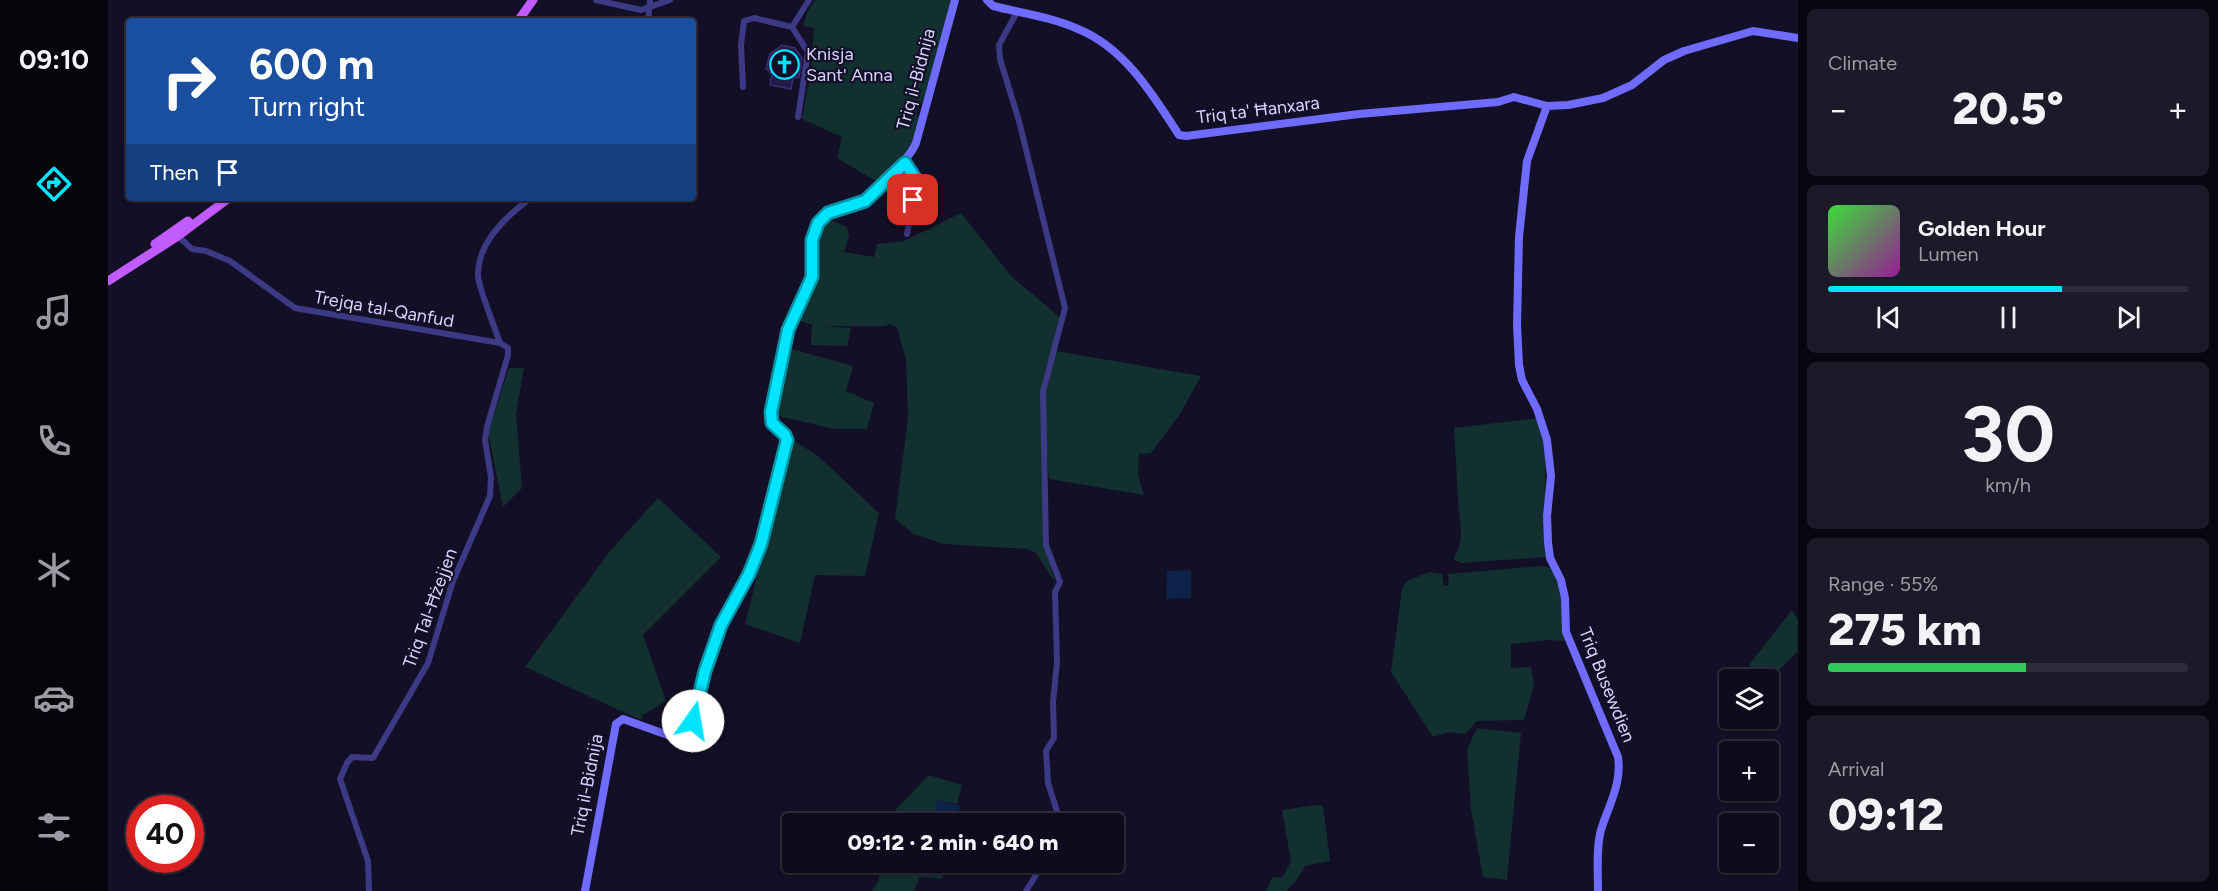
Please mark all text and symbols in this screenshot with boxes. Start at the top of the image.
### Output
street label: Triq il-Bidnija [892,26,940,132]
text: 600 m [249,39,374,90]
icon: right [150,42,228,120]
text: 09:10 [19,43,89,76]
place label: Knisja Sant' Anna [806,43,893,86]
church icon: Knisja Sant' Anna [769,48,801,80]
text: Climate [1828,51,1897,75]
text: 20.5° [1952,81,2064,135]
text: Turn right [249,90,365,123]
text: − [1828,90,1849,129]
text: + [2167,90,2188,129]
street label: Triq ta' Ħanxara [1195,92,1321,128]
icon: arrive [211,156,244,189]
text: Then [150,159,199,186]
icon: directions [33,163,75,205]
pin [887,174,938,225]
icon: arrive [896,183,929,216]
text: Golden Hour [1918,215,2046,242]
text: Lumen [1918,242,1979,266]
street label: Trejqa tal-Qanfud [312,286,456,332]
icon: music [33,291,75,333]
icon: previous [1872,301,1905,334]
icon: pause [1992,301,2025,334]
icon: next [2112,301,2145,334]
text: 30 [1961,387,2055,481]
icon: phone [33,420,75,462]
text: km/h [1985,473,2031,497]
street label: Triq Tal-Ħżejjen [398,545,462,671]
icon: climate [33,549,75,591]
text: Range · 55% [1828,572,1938,596]
text: 275 km [1828,602,1982,656]
street label: Triq Busewdien [1574,624,1640,746]
map controls [1719,669,1779,873]
button: layers [1719,669,1779,729]
icon: car [33,677,75,719]
position arrow [661,689,725,753]
street label: Triq il-Bidnija [566,732,608,838]
button: + [1719,741,1779,801]
text: Arrival [1828,757,1884,781]
text: 09:12 [1828,787,1944,841]
speed limit sign: 40 [126,795,204,873]
icon: filters [33,806,75,848]
button: − [1719,813,1779,873]
text: 09:12 · 2 min · 640 m [848,829,1058,856]

